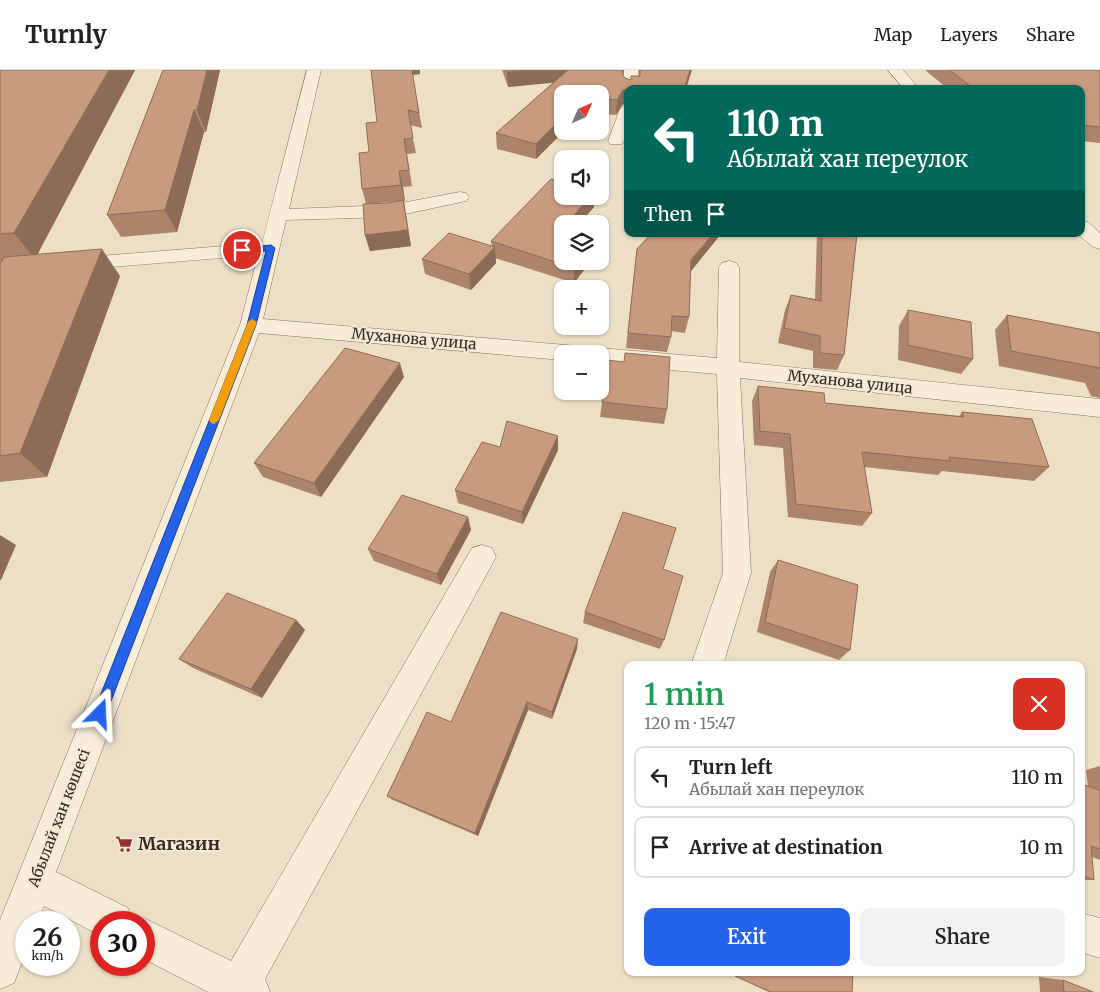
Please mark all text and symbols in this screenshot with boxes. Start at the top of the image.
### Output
text: Turnly [25,19,107,50]
text: Map [874,23,912,46]
text: Layers [940,23,998,46]
text: Share [1026,23,1075,46]
north arrow [554,85,609,140]
map controls [554,85,609,400]
text: 110 m [727,102,824,146]
icon: left [644,105,709,170]
text: Абылай хан переулок [727,145,968,173]
button: sound [554,150,609,205]
icon: arrive [702,200,730,228]
text: Then [644,202,692,226]
button: layers [554,215,609,270]
pin [221,229,263,271]
icon: arrive [228,236,256,264]
button: + [554,280,609,335]
street label: Муханова улица [351,324,477,353]
button: − [554,345,609,400]
street label: Муханова улица [787,365,913,398]
text: 1 min [644,675,725,713]
button: close [1013,678,1065,730]
position arrow [73,687,125,739]
text: 120 m · 15:47 [644,713,735,733]
street label: Абылай хан көшесі [23,746,94,891]
text: Turn left [689,755,773,779]
icon: left [646,763,674,791]
text: 110 m [1012,765,1063,789]
text: Абылай хан переулок [689,779,864,799]
place label: Магазин [138,832,220,855]
icon: arrive [646,833,674,861]
supermarket icon: Магазин [114,834,134,854]
text: Arrive at destination [689,835,883,859]
text: 10 m [1020,835,1063,859]
button: Exit [644,908,850,966]
button: Share [860,908,1065,966]
speed limit sign: 30 [90,911,155,976]
text: 26 [33,921,62,953]
text: km/h [32,948,63,963]

